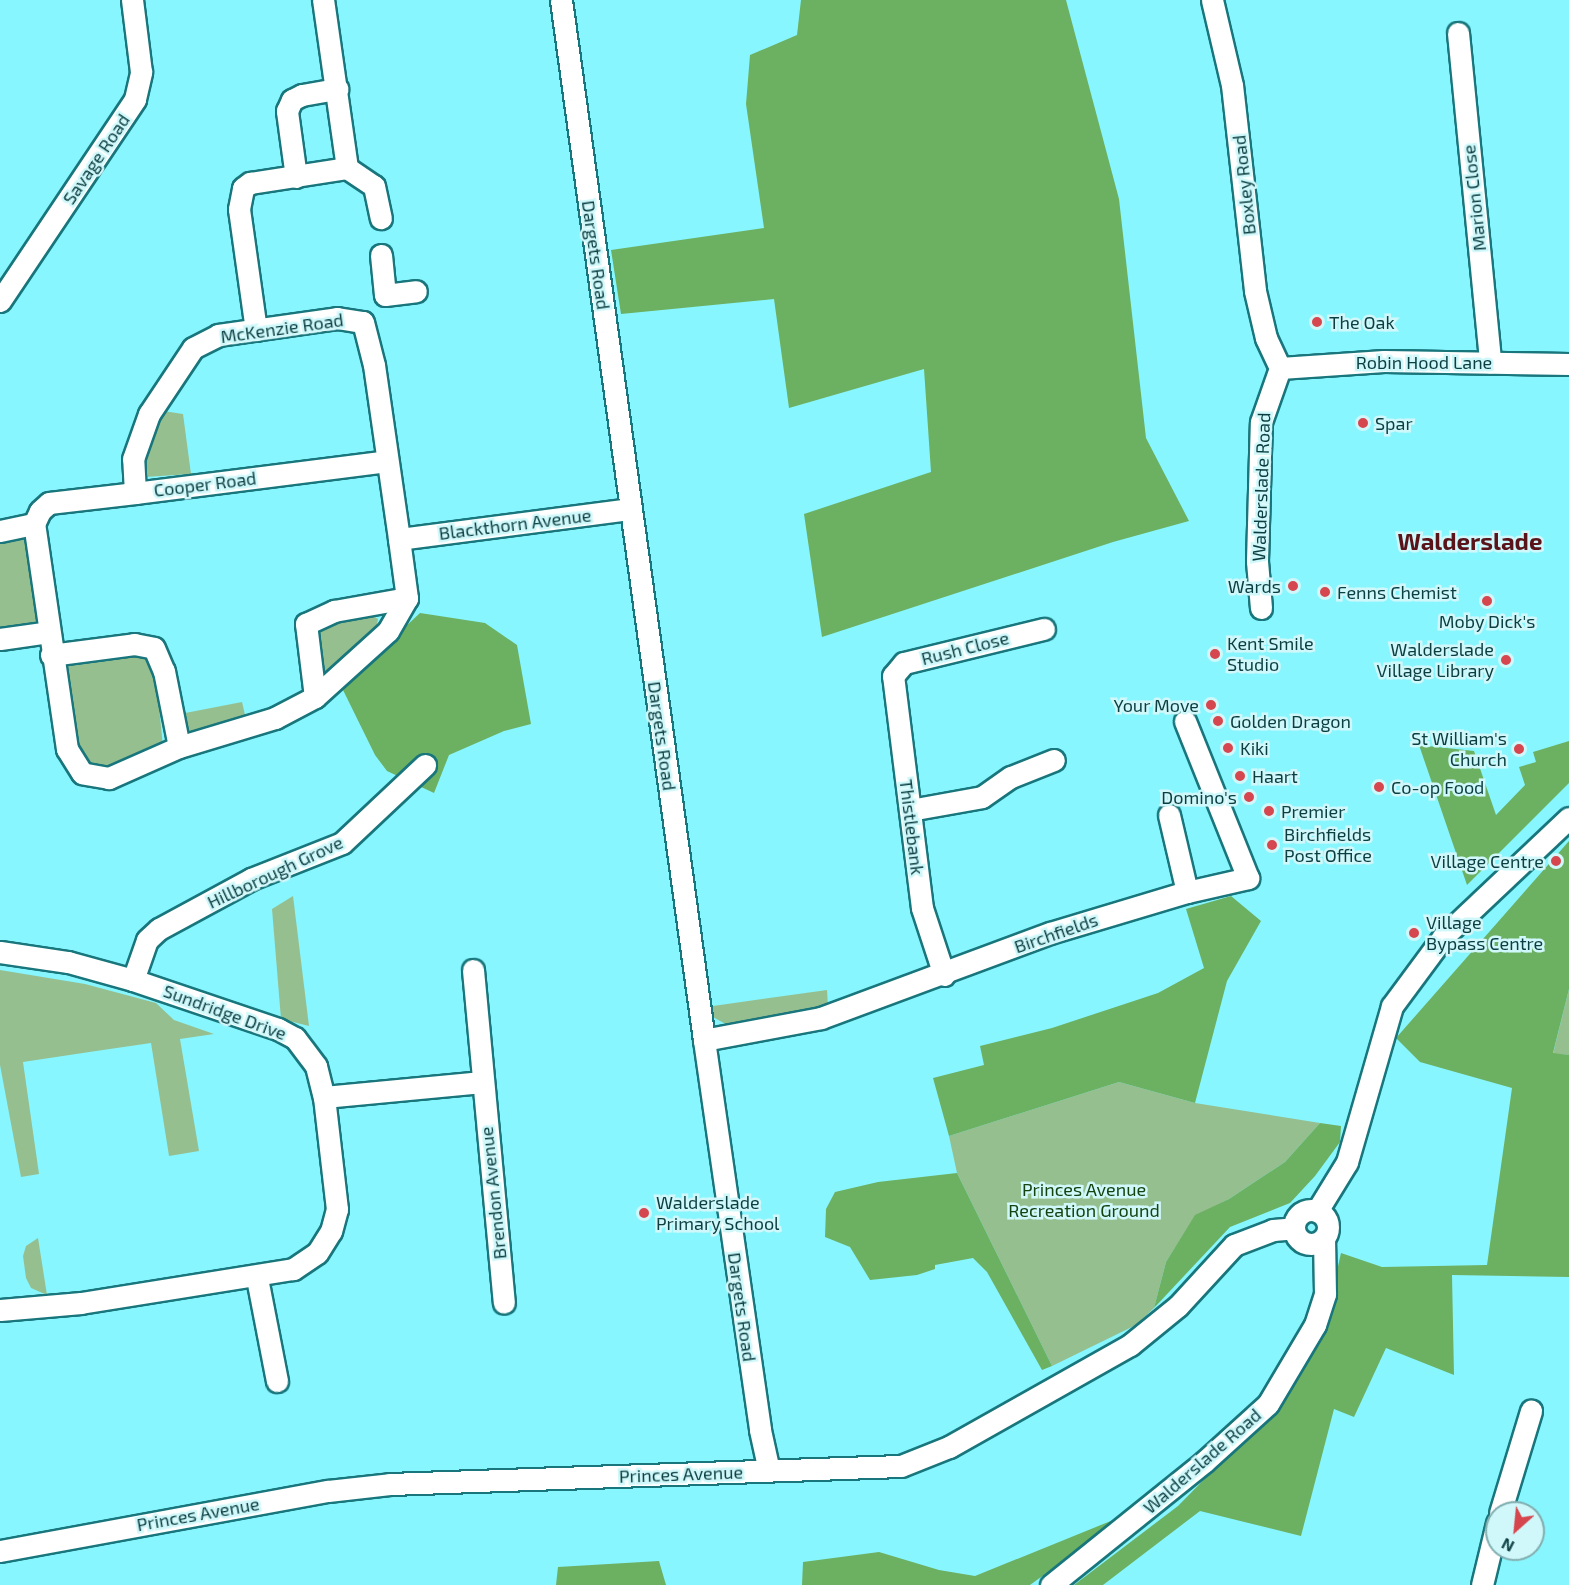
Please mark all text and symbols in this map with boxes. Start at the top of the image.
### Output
street label: Savage Road [58,110,134,208]
street label: Boxley Road [1228,134,1260,236]
street label: Marion Close [1458,144,1490,252]
street label: Dargets Road [578,199,614,311]
street label: McKenzie Road [219,309,345,347]
place label: The Oak [1329,311,1395,333]
marker: The Oak [1310,315,1324,329]
street label: Robin Hood Lane [1356,351,1492,373]
street label: Walderslade Road [1248,412,1274,562]
place label: Spar [1375,412,1413,434]
marker: Spar [1356,416,1370,430]
street label: Cooper Road [152,467,258,501]
street label: Blackthorn Avenue [437,504,593,544]
district label: Walderslade [1398,527,1542,555]
place label: Wards [1228,575,1281,597]
marker: Wards [1286,579,1300,593]
place label: Fenns Chemist [1337,581,1457,603]
marker: Fenns Chemist [1318,585,1332,599]
marker: Moby Dick's [1480,594,1494,608]
place label: Moby Dick's [1438,610,1536,632]
street label: Rush Close [919,627,1011,669]
place label: Kent Smile Studio [1227,633,1314,676]
place label: Walderslade Village Library [1377,639,1494,682]
marker: Kent Smile Studio [1208,647,1222,661]
marker: Walderslade Village Library [1499,653,1513,667]
street label: Dargets Road [644,680,680,792]
place label: Your Move [1113,694,1199,716]
marker: Your Move [1204,698,1218,712]
place label: Golden Dragon [1230,710,1351,732]
marker: Golden Dragon [1211,714,1225,728]
place label: St William's Church [1411,728,1507,771]
place label: Kiki [1240,737,1269,759]
marker: Kiki [1221,741,1235,755]
marker: St William's Church [1512,742,1526,756]
place label: Haart [1252,765,1298,787]
marker: Haart [1233,769,1247,783]
place label: Co-op Food [1391,776,1484,798]
street label: Thistlebank [895,778,929,876]
marker: Co-op Food [1372,780,1386,794]
place label: Domino's [1161,786,1237,808]
marker: Domino's [1242,790,1256,804]
place label: Premier [1281,800,1345,822]
marker: Premier [1262,804,1276,818]
place label: Birchfields Post Office [1284,824,1372,866]
street label: Hillborough Grove [204,831,346,913]
marker: Birchfields Post Office [1265,838,1279,852]
place label: Village Centre [1430,850,1544,872]
marker: Village Centre [1549,854,1563,868]
street label: Birchfields [1011,909,1101,957]
place label: Village Bypass Centre [1426,912,1543,954]
marker: Village Bypass Centre [1407,926,1421,940]
street label: Sundridge Drive [160,980,290,1044]
street label: Brendon Avenue [475,1125,511,1261]
park label: Princes Avenue Recreation Ground [1008,1179,1160,1222]
place label: Walderslade Primary School [656,1192,780,1234]
marker: Walderslade Primary School [637,1206,651,1220]
street label: Dargets Road [724,1251,760,1363]
street label: Walderslade Road [1139,1404,1265,1518]
street label: Princes Avenue [618,1461,744,1487]
street label: Princes Avenue [135,1493,261,1535]
north arrow [1485,1501,1545,1561]
text: N [1498,1535,1517,1557]

